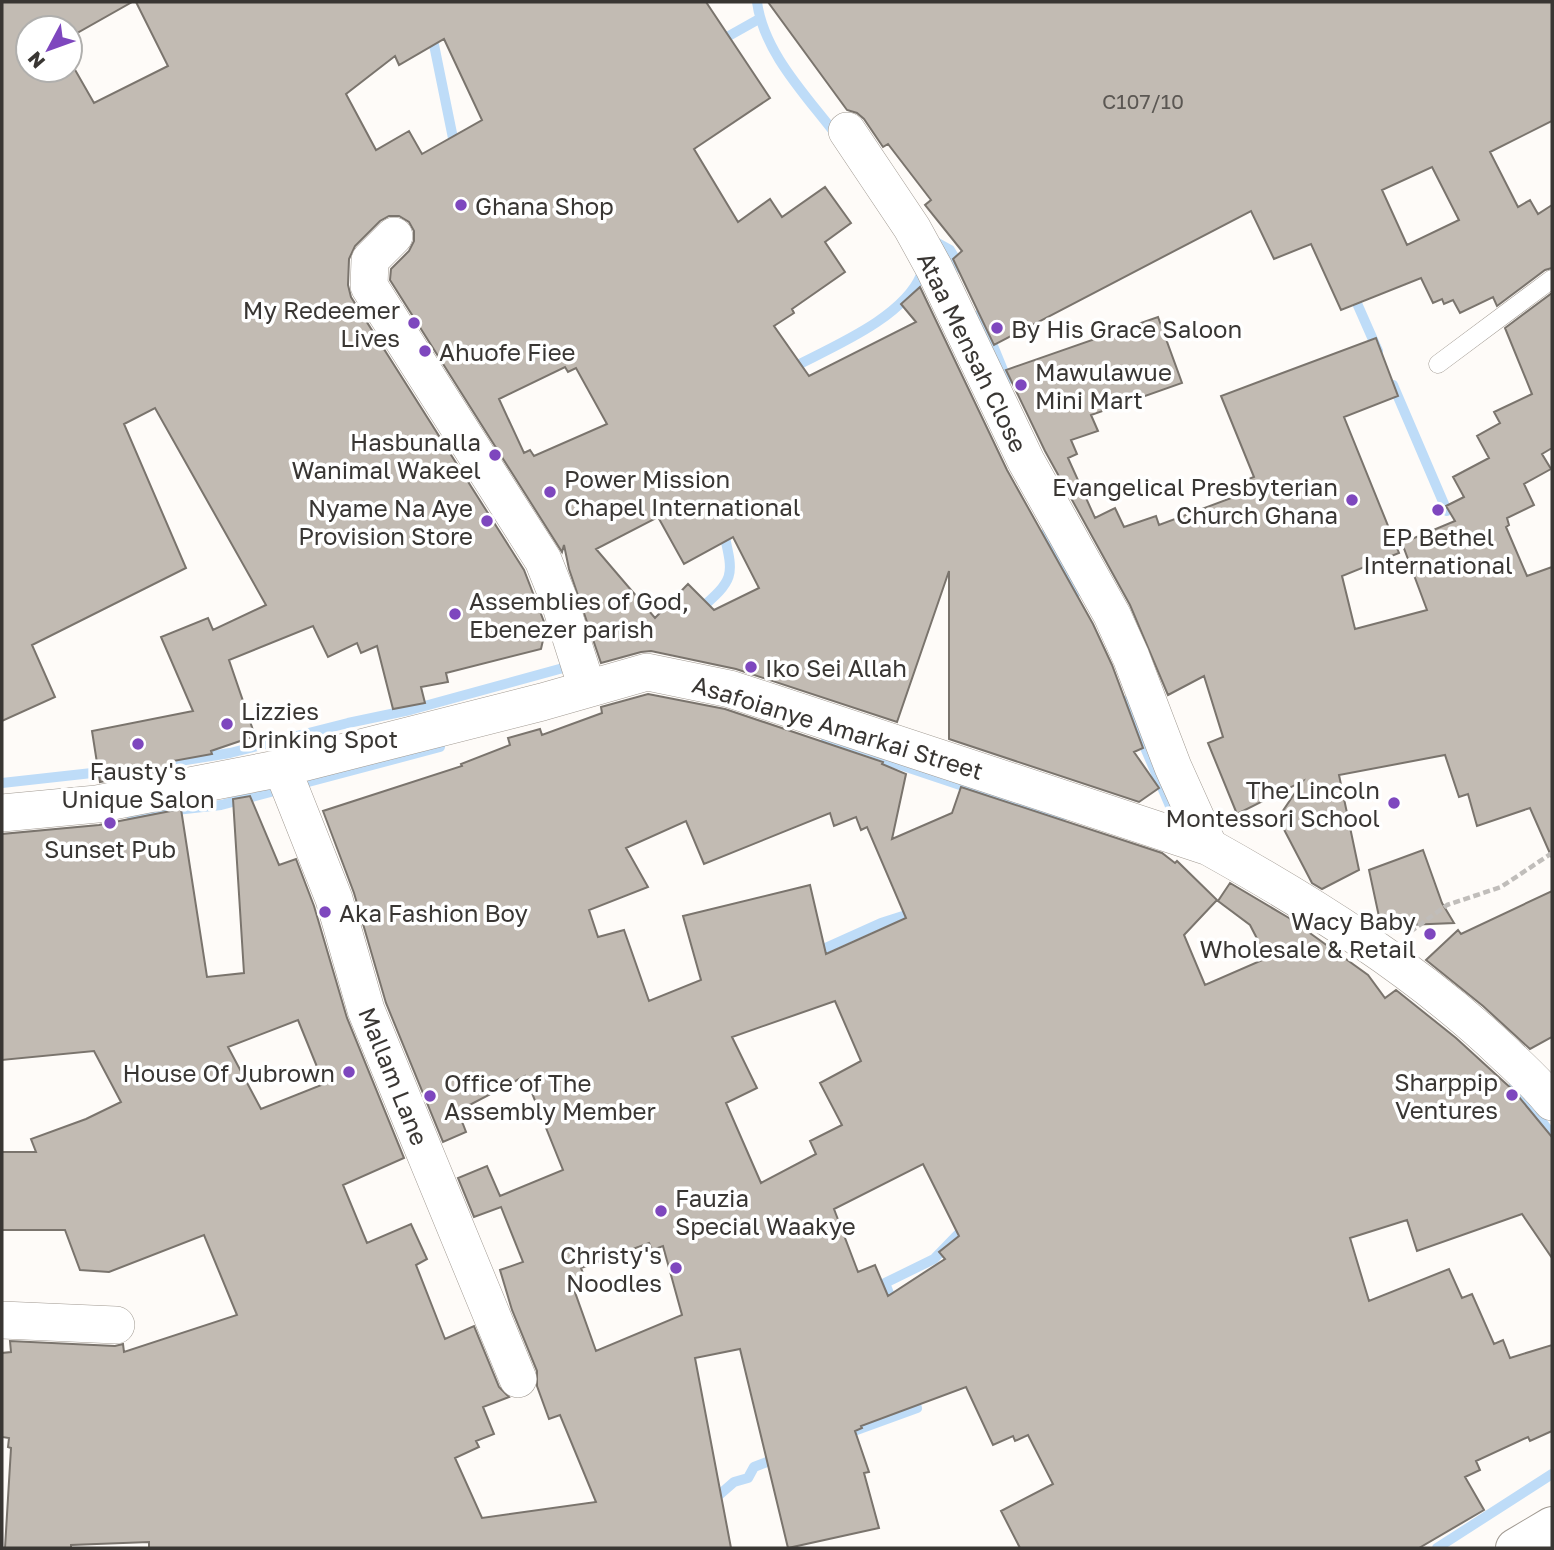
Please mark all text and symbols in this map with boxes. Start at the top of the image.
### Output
north arrow [14,14,84,84]
text: N [22,47,49,73]
house number: C107/10 [1102,88,1184,114]
place label: Ghana Shop [475,191,614,220]
marker: Ghana Shop [453,197,469,213]
street label: Ataa Mensah Close [912,247,1034,457]
place label: My Redeemer Lives [243,295,400,352]
place label: By His Grace Saloon [1011,314,1242,343]
marker: My Redeemer Lives [406,315,422,331]
marker: By His Grace Saloon [989,320,1005,336]
place label: Ahuofe Fiee [439,337,576,366]
marker: Ahuofe Fiee [417,343,433,359]
place label: Mawulawue Mini Mart [1035,357,1172,414]
marker: Mawulawue Mini Mart [1013,377,1029,393]
place label: Hasbunalla Wanimal Wakeel [291,427,481,484]
marker: Hasbunalla Wanimal Wakeel [487,447,503,463]
place label: Power Mission Chapel International [564,464,800,521]
place label: Evangelical Presbyterian Church Ghana [1052,472,1338,529]
marker: Power Mission Chapel International [542,484,558,500]
marker: Evangelical Presbyterian Church Ghana [1344,492,1360,508]
place label: Nyame Na Aye Provision Store [298,493,473,550]
marker: EP Bethel International [1430,502,1446,518]
marker: Nyame Na Aye Provision Store [479,513,495,529]
place label: EP Bethel International [1363,522,1513,579]
place label: Assemblies of God, Ebenezer parish [469,586,689,643]
marker: Assemblies of God, Ebenezer parish [447,606,463,622]
place label: Iko Sei Allah [765,653,907,682]
marker: Iko Sei Allah [743,659,759,675]
street label: Asafoianye Amarkai Street [689,669,987,785]
place label: Lizzies Drinking Spot [241,696,398,753]
marker: Lizzies Drinking Spot [219,716,235,732]
marker: Fausty's Unique Salon [130,736,146,752]
place label: Fausty's Unique Salon [61,756,215,813]
place label: The Lincoln Montessori School [1166,775,1380,832]
marker: The Lincoln Montessori School [1386,795,1402,811]
marker: Sunset Pub [102,815,118,831]
place label: Sunset Pub [44,834,176,863]
place label: Aka Fashion Boy [339,898,528,927]
marker: Aka Fashion Boy [317,904,333,920]
place label: Wacy Baby Wholesale & Retail [1199,906,1416,963]
marker: Wacy Baby Wholesale & Retail [1422,926,1438,942]
street label: Mallam Lane [353,1003,435,1149]
place label: House Of Jubrown [123,1058,335,1087]
marker: House Of Jubrown [341,1064,357,1080]
place label: Sharppip Ventures [1394,1067,1498,1124]
place label: Office of The Assembly Member [444,1068,656,1125]
marker: Sharppip Ventures [1504,1087,1520,1103]
marker: Office of The Assembly Member [422,1088,438,1104]
place label: Fauzia Special Waakye [675,1183,856,1240]
marker: Fauzia Special Waakye [653,1203,669,1219]
place label: Christy's Noodles [560,1240,662,1297]
marker: Christy's Noodles [668,1260,684,1276]

